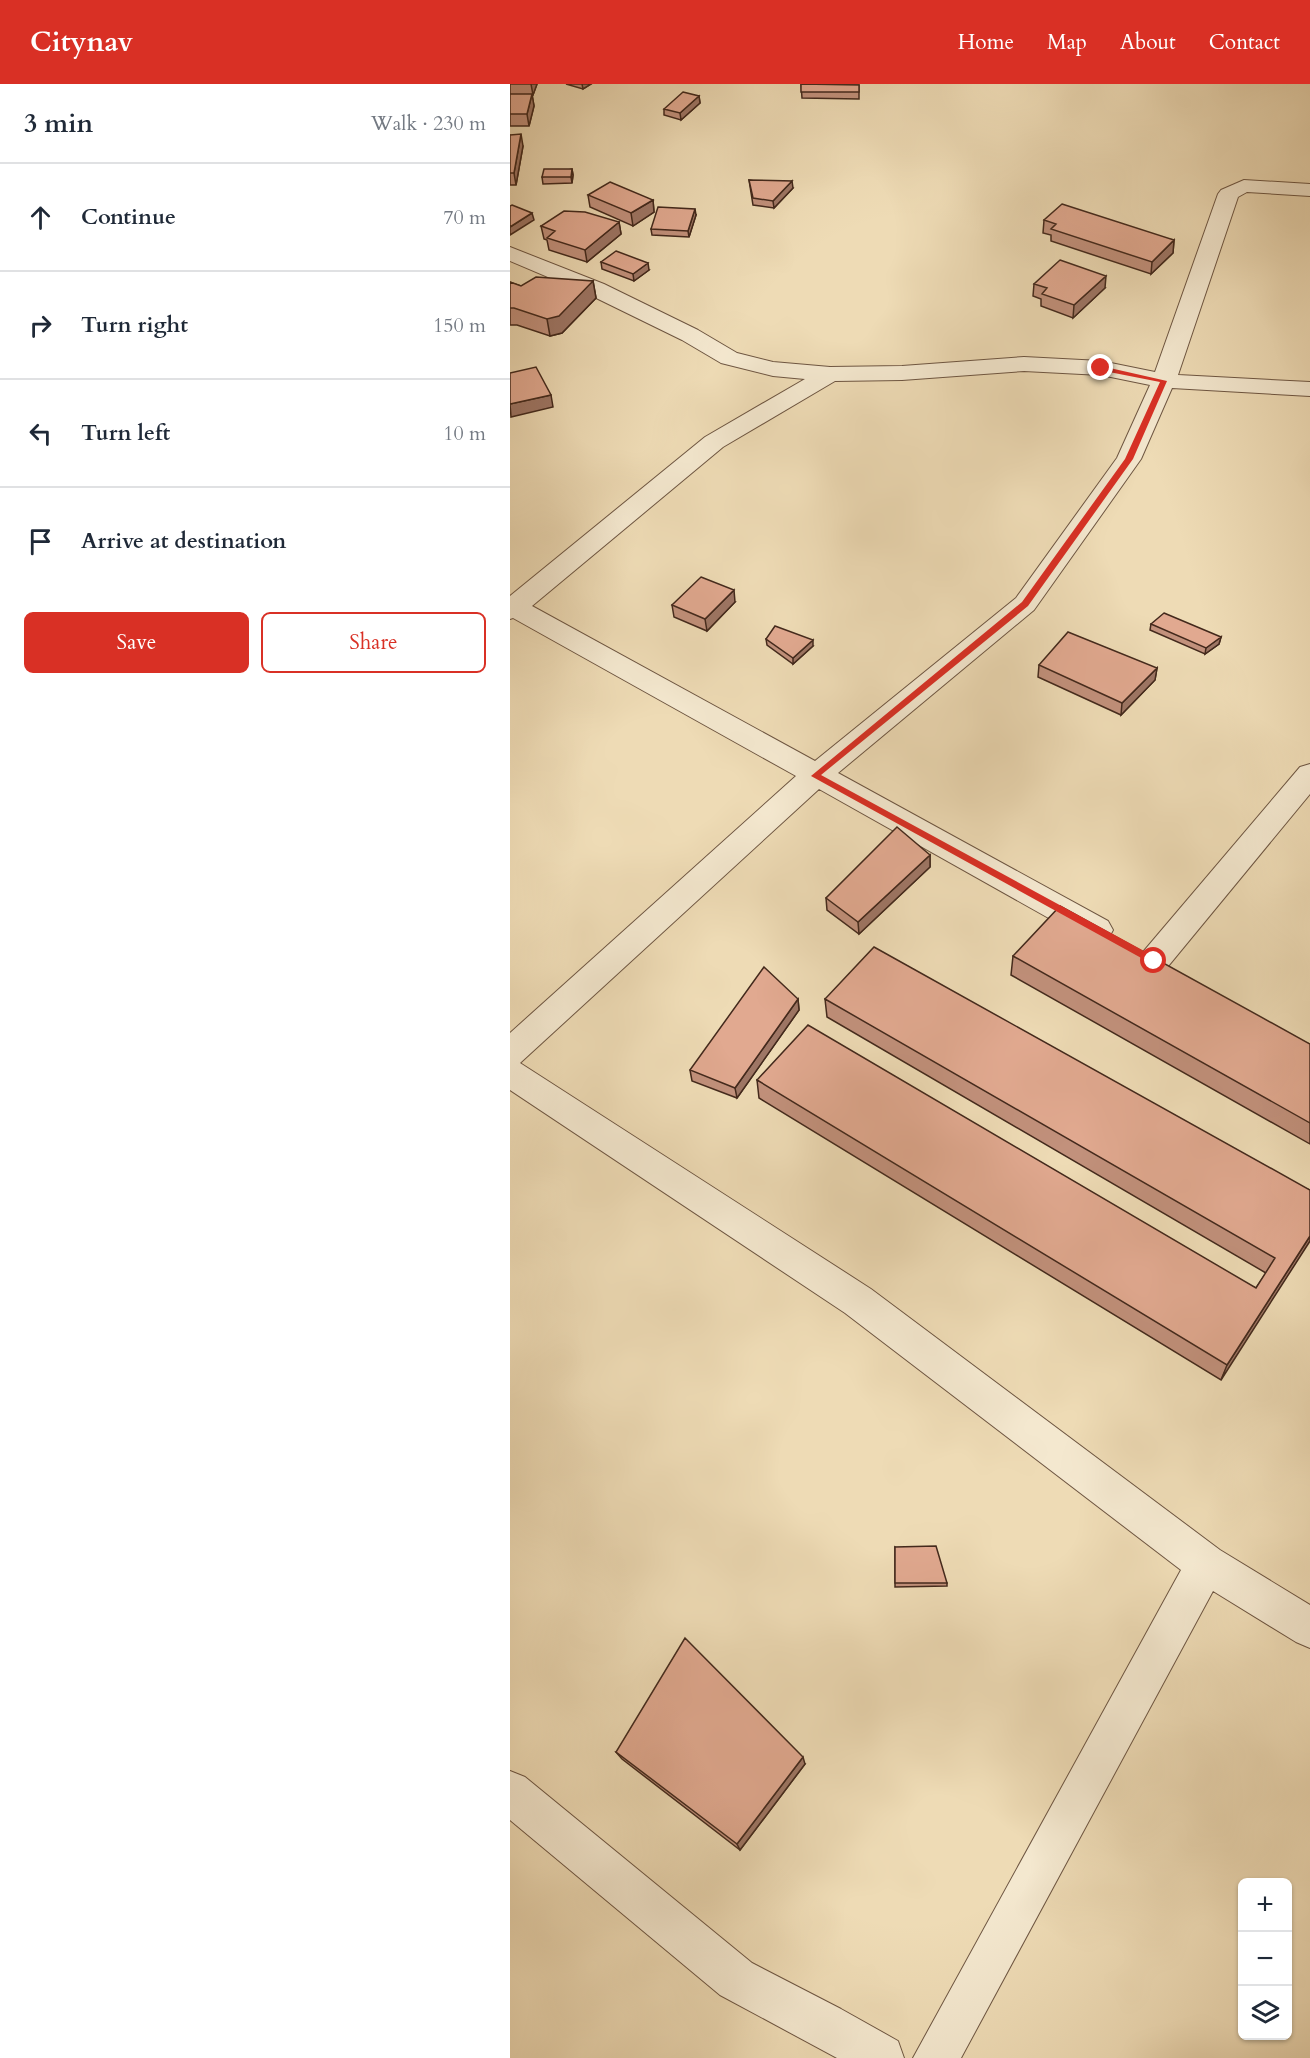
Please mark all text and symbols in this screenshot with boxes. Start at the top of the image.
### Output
text: Citynav [30,23,133,61]
text: Home [958,28,1014,57]
text: Map [1047,28,1087,57]
text: About [1120,28,1176,57]
text: Contact [1209,28,1280,57]
text: 3 min [24,106,93,141]
text: Walk · 230 m [371,110,486,137]
icon: ahead [24,201,57,234]
text: Continue [81,202,176,232]
text: 70 m [443,204,486,231]
icon: right [24,309,57,342]
text: Turn right [81,310,188,340]
text: 150 m [433,312,486,339]
route end [1087,354,1113,380]
icon: left [24,417,57,450]
text: Turn left [81,418,170,448]
text: 10 m [443,420,486,447]
icon: arrive [24,525,57,558]
text: Arrive at destination [81,526,286,556]
button: Save [24,612,249,673]
button: Share [261,612,486,673]
route start [1140,947,1166,973]
map controls [1238,1878,1292,2040]
button: + [1238,1878,1292,1932]
button: − [1238,1932,1292,1986]
button: layers [1238,1986,1292,2040]

